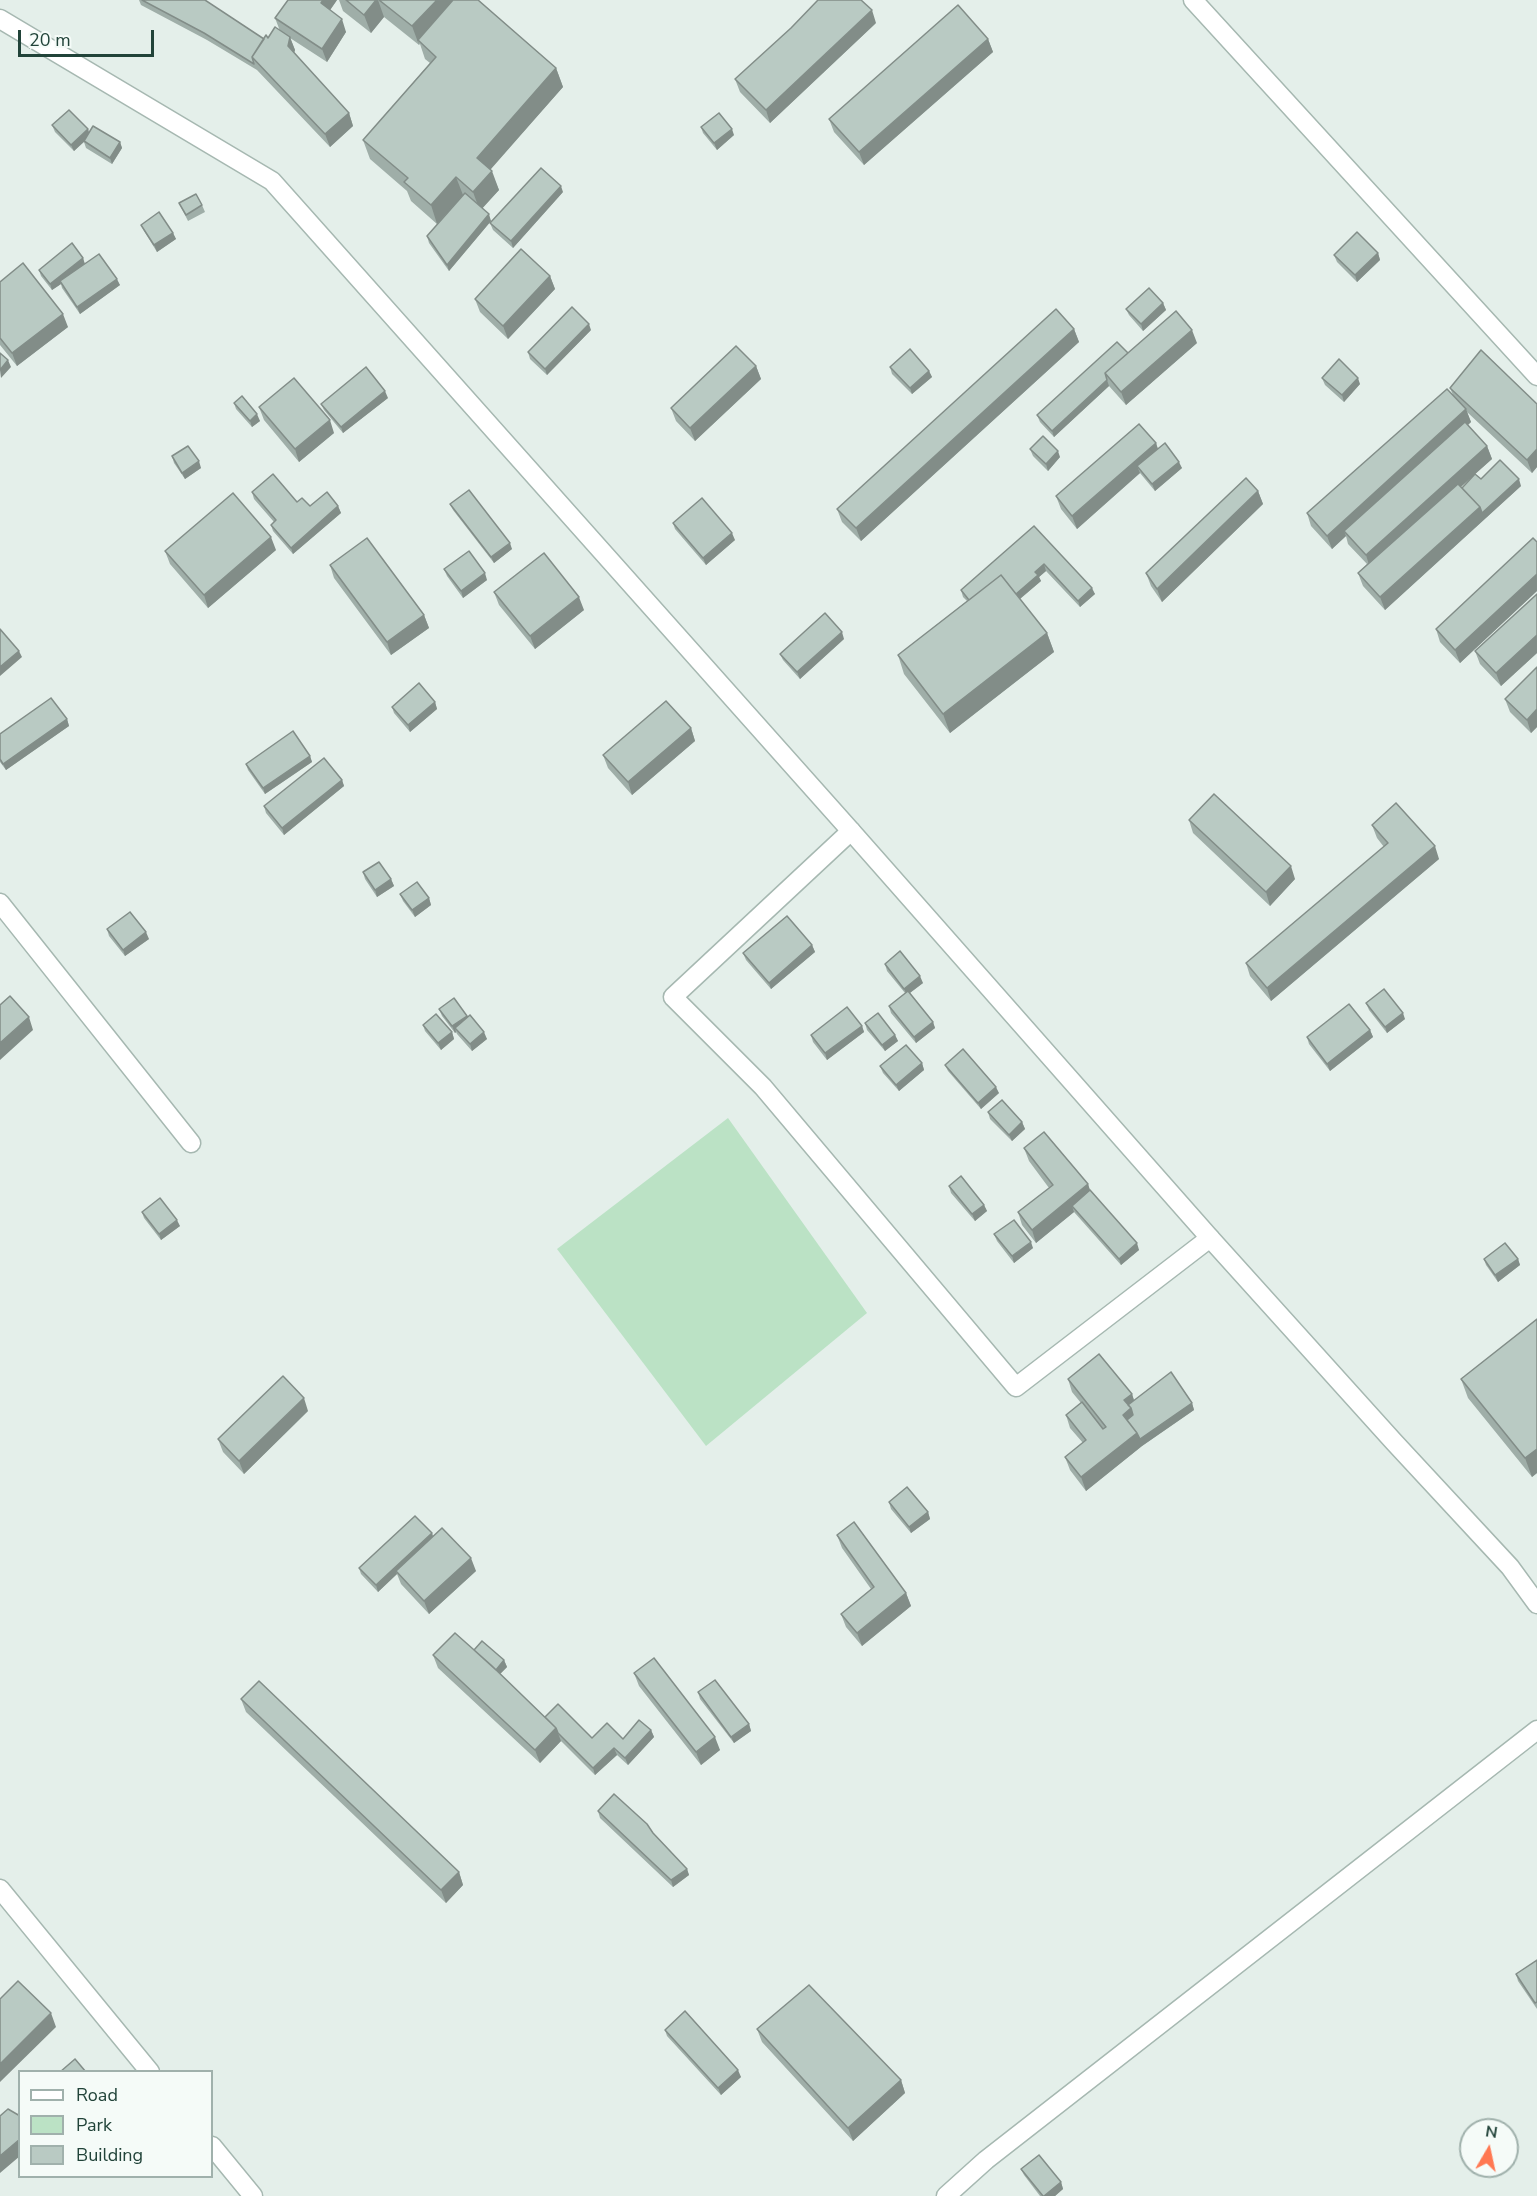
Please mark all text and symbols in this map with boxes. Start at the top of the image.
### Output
scale bar [21,18,158,56]
text: 20 m [29,28,71,52]
legend [18,2070,213,2178]
text: Road [76,2083,118,2107]
text: Park [76,2113,112,2137]
north arrow [1459,2118,1519,2178]
text: N [1484,2120,1499,2144]
text: Building [76,2143,143,2167]

